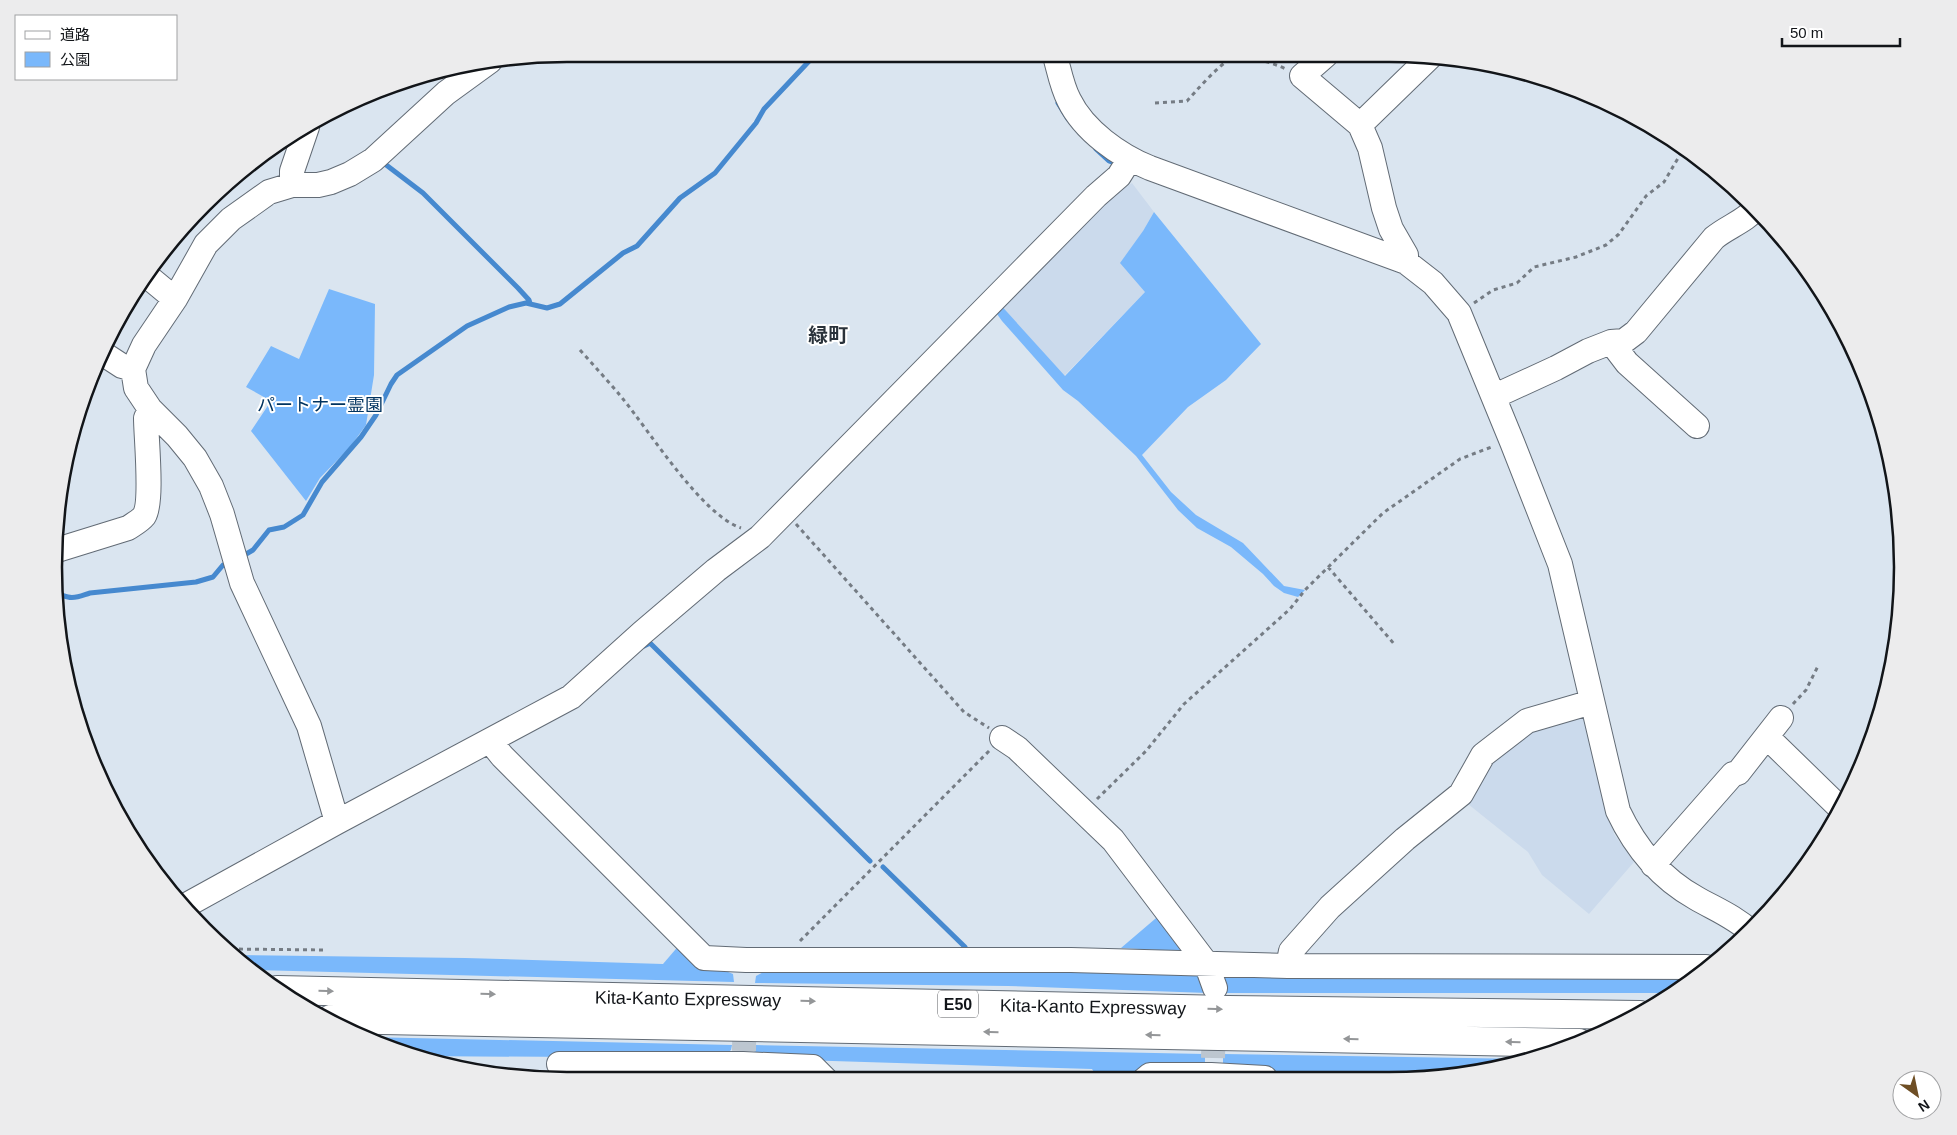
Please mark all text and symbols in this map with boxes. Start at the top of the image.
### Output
legend [15,15,178,80]
scale bar [1782,15,1900,47]
text: 50 m [1790,24,1823,41]
text: 道路 [60,26,90,43]
text: 公園 [60,51,90,68]
district label: 緑町 [808,324,848,346]
park label: パートナー霊園 [257,395,383,415]
one-way arrow [318,987,334,995]
street label: Kita-Kanto Expressway [595,987,781,1011]
one-way arrow [480,991,496,999]
road number: E50 [938,991,978,1018]
street label: Kita-Kanto Expressway [1000,995,1186,1019]
one-way arrow [800,998,816,1006]
one-way arrow [1208,1006,1224,1014]
one-way arrow [982,1027,998,1035]
one-way arrow [1145,1031,1161,1039]
one-way arrow [1342,1035,1358,1043]
one-way arrow [1505,1038,1521,1046]
north arrow [1892,1070,1942,1120]
text: N [1915,1096,1933,1115]

